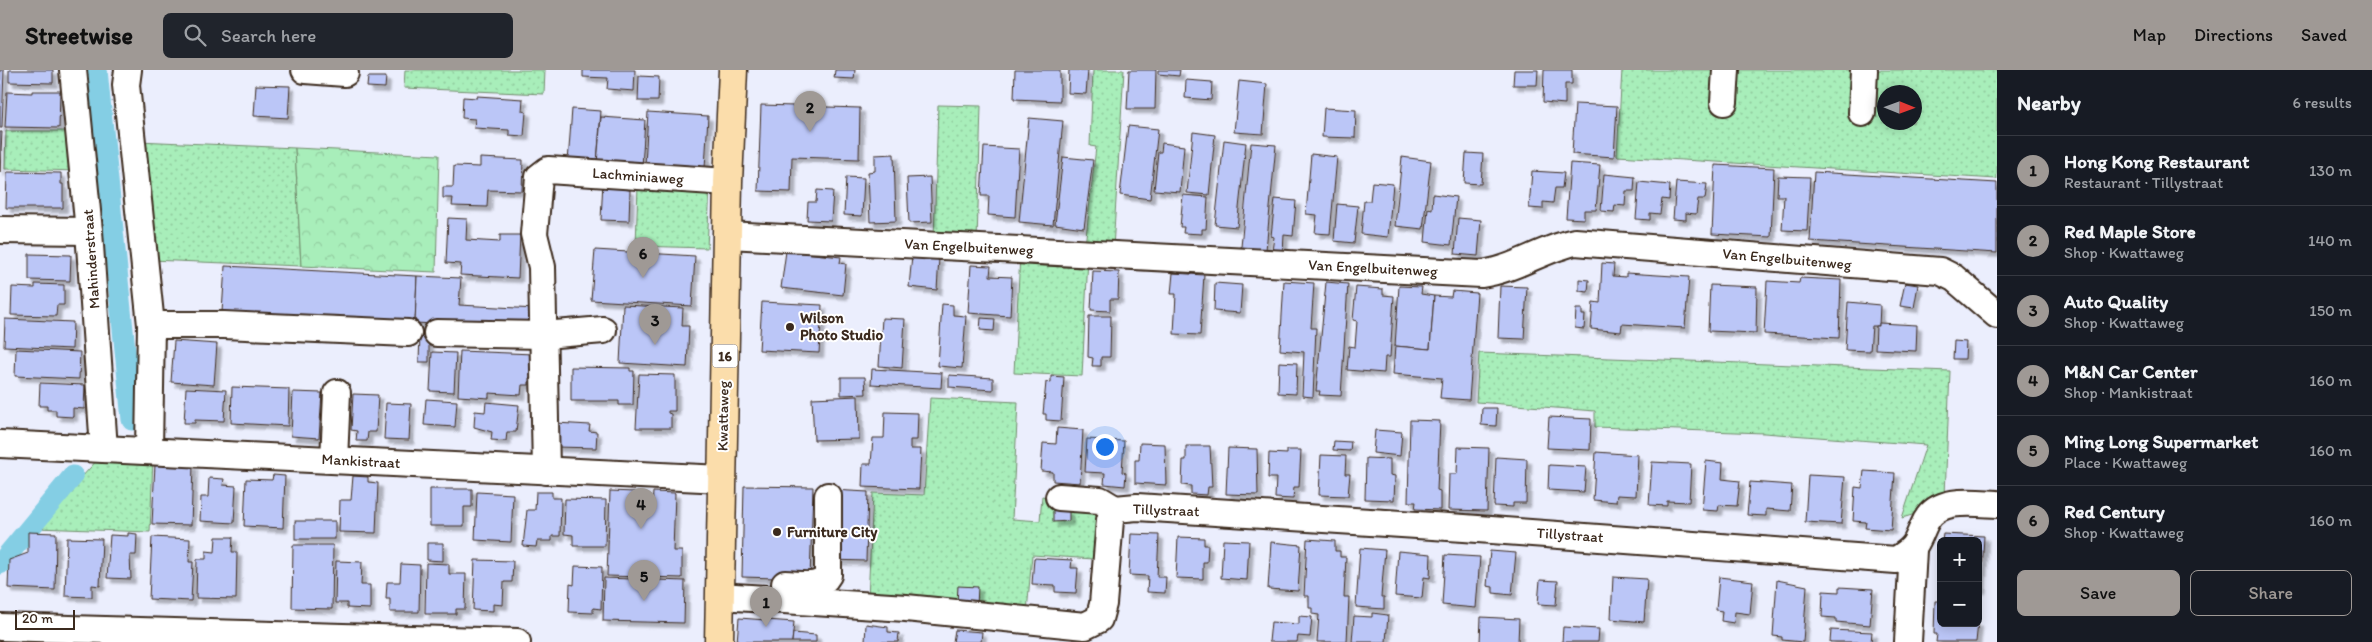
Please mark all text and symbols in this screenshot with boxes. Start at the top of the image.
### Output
search box [163,13,513,58]
text: Streetwise [25,21,133,50]
icon: search [181,21,209,49]
text: Search here [221,24,316,47]
text: Map [2133,24,2166,46]
text: Directions [2194,24,2273,46]
text: Saved [2301,24,2347,46]
north arrow [1877,85,1922,130]
text: Nearby [2017,90,2081,115]
pin: 2 [794,91,826,132]
text: 6 results [2292,93,2352,112]
text: Hong Kong Restaurant [2064,150,2249,173]
text: 1 [2029,161,2037,180]
text: 130 m [2309,161,2352,180]
street label: Lachminiaweg [592,164,685,188]
text: Restaurant · Tillystraat [2064,173,2223,192]
street label: Mahinderstraat [79,208,103,309]
text: Red Maple Store [2064,220,2196,243]
text: 2 [2029,231,2037,250]
text: 140 m [2308,231,2352,250]
street label: Van Engelbuitenweg [904,235,1034,259]
pin: 6 [627,237,659,278]
text: Shop · Kwattaweg [2064,243,2184,262]
street label: Van Engelbuitenweg [1722,244,1853,274]
street label: Van Engelbuitenweg [1308,256,1438,280]
text: Auto Quality [2064,290,2168,313]
text: 3 [2029,301,2037,320]
text: 150 m [2309,301,2352,320]
pin: 3 [639,304,671,345]
place label: Wilson Photo Studio [800,309,883,344]
text: Shop · Kwattaweg [2064,313,2184,332]
marker: Wilson Photo Studio [784,321,796,333]
road number: 16 [712,344,738,368]
text: M&N Car Center [2064,360,2197,383]
text: 4 [2028,371,2038,390]
text: 160 m [2309,371,2352,390]
street label: Kwattaweg [713,380,733,451]
text: Shop · Mankistraat [2064,383,2193,402]
text: Ming Long Supermarket [2064,430,2258,453]
your location [1092,434,1118,460]
text: 5 [2029,441,2037,460]
text: 160 m [2309,441,2352,460]
street label: Mankistraat [321,450,401,472]
text: Place · Kwattaweg [2064,453,2187,472]
pin: 4 [625,488,657,529]
street label: Tillystraat [1132,500,1200,520]
text: Red Century [2064,500,2165,523]
text: 6 [2029,511,2037,530]
text: 160 m [2309,511,2352,530]
place label: Furniture City [787,523,878,542]
text: Shop · Kwattaweg [2064,523,2184,542]
street label: Tillystraat [1536,524,1604,546]
marker: Furniture City [771,526,783,538]
map controls [1937,537,1982,627]
button: + [1937,537,1982,582]
pin: 5 [628,560,660,601]
button: Save [2017,570,2180,616]
button: Share [2190,570,2352,616]
button: − [1937,582,1982,627]
pin: 1 [750,586,782,627]
scale bar [15,607,75,630]
text: 20 m [22,610,53,627]

